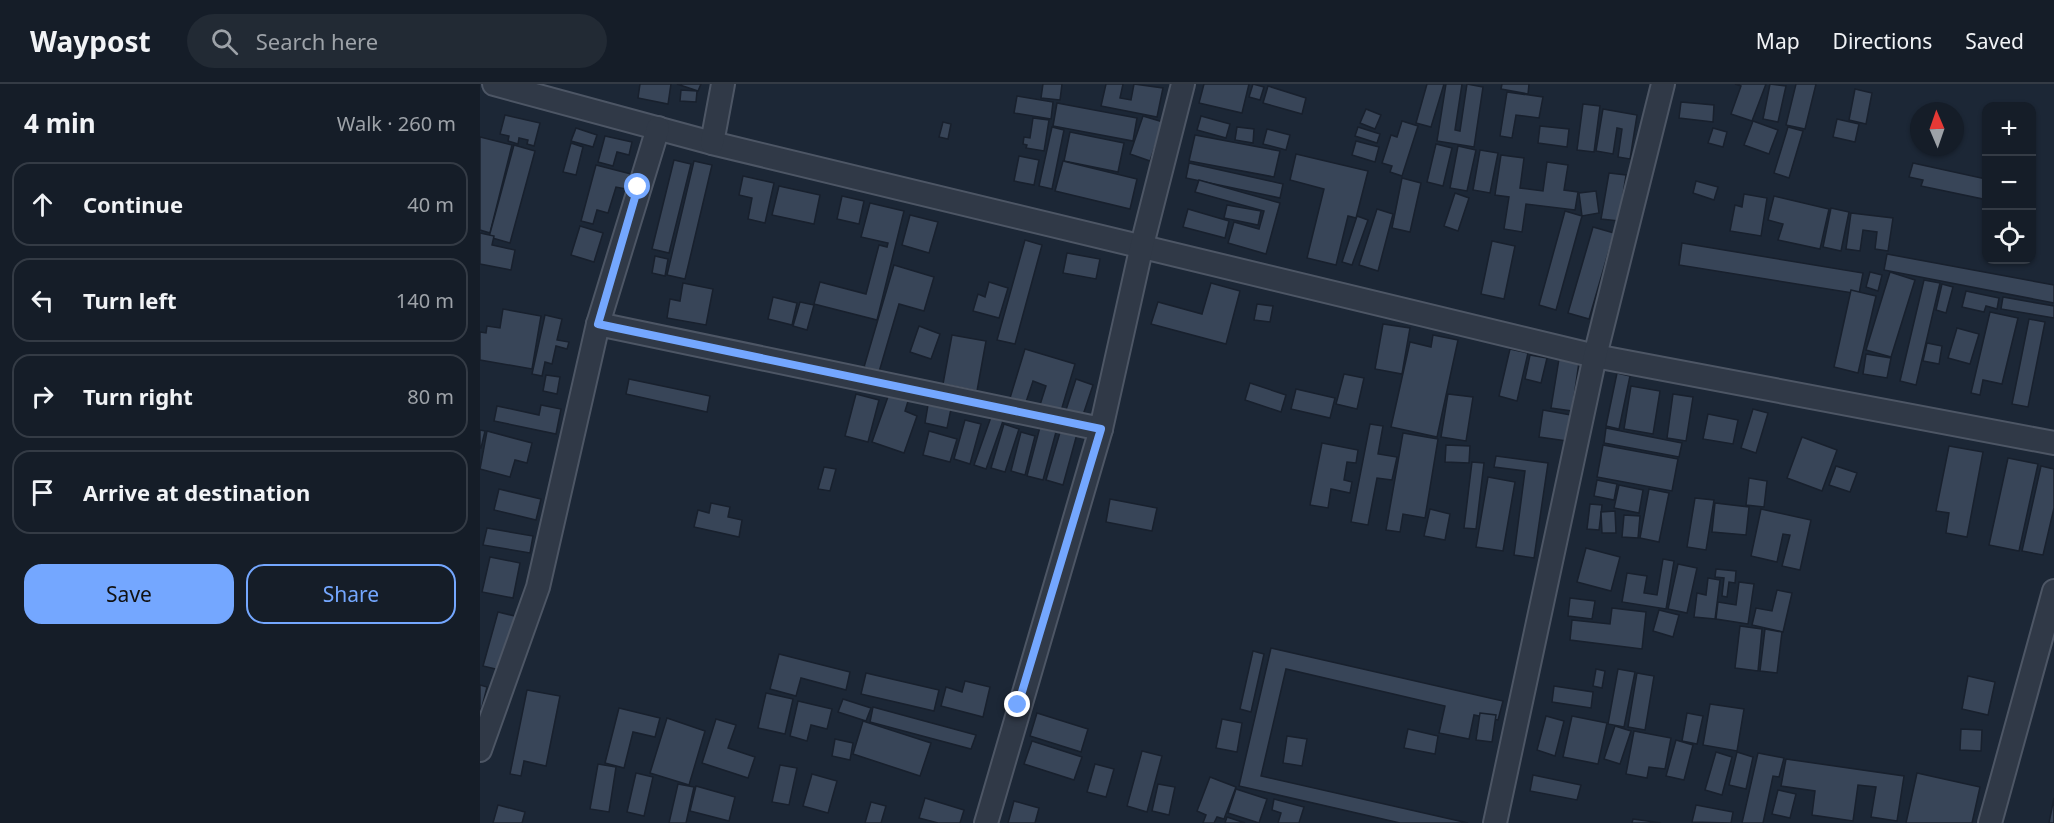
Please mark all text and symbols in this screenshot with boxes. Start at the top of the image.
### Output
search box [187,14,607,68]
text: Waypost [30,22,151,60]
icon: search [208,25,241,58]
text: Search here [256,26,378,56]
text: Map [1756,27,1800,55]
text: Directions [1833,27,1932,55]
text: Saved [1965,27,2024,55]
north arrow [1910,102,1964,156]
map controls [1982,102,2036,264]
button: + [1982,102,2036,156]
text: 4 min [24,105,96,141]
text: Walk · 260 m [337,110,456,137]
button: − [1982,156,2036,210]
route start [624,173,650,199]
icon: ahead [26,188,59,221]
text: Continue [83,189,183,219]
text: 40 m [407,191,454,218]
button: locate [1982,210,2036,264]
icon: left [26,284,59,317]
text: Turn left [83,285,177,315]
text: 140 m [396,287,454,314]
icon: right [26,380,59,413]
text: Turn right [83,381,193,411]
text: 80 m [407,383,454,410]
icon: arrive [26,476,59,509]
text: Arrive at destination [83,477,310,507]
button: Save [24,564,234,624]
button: Share [246,564,456,624]
route end [1004,691,1030,717]

